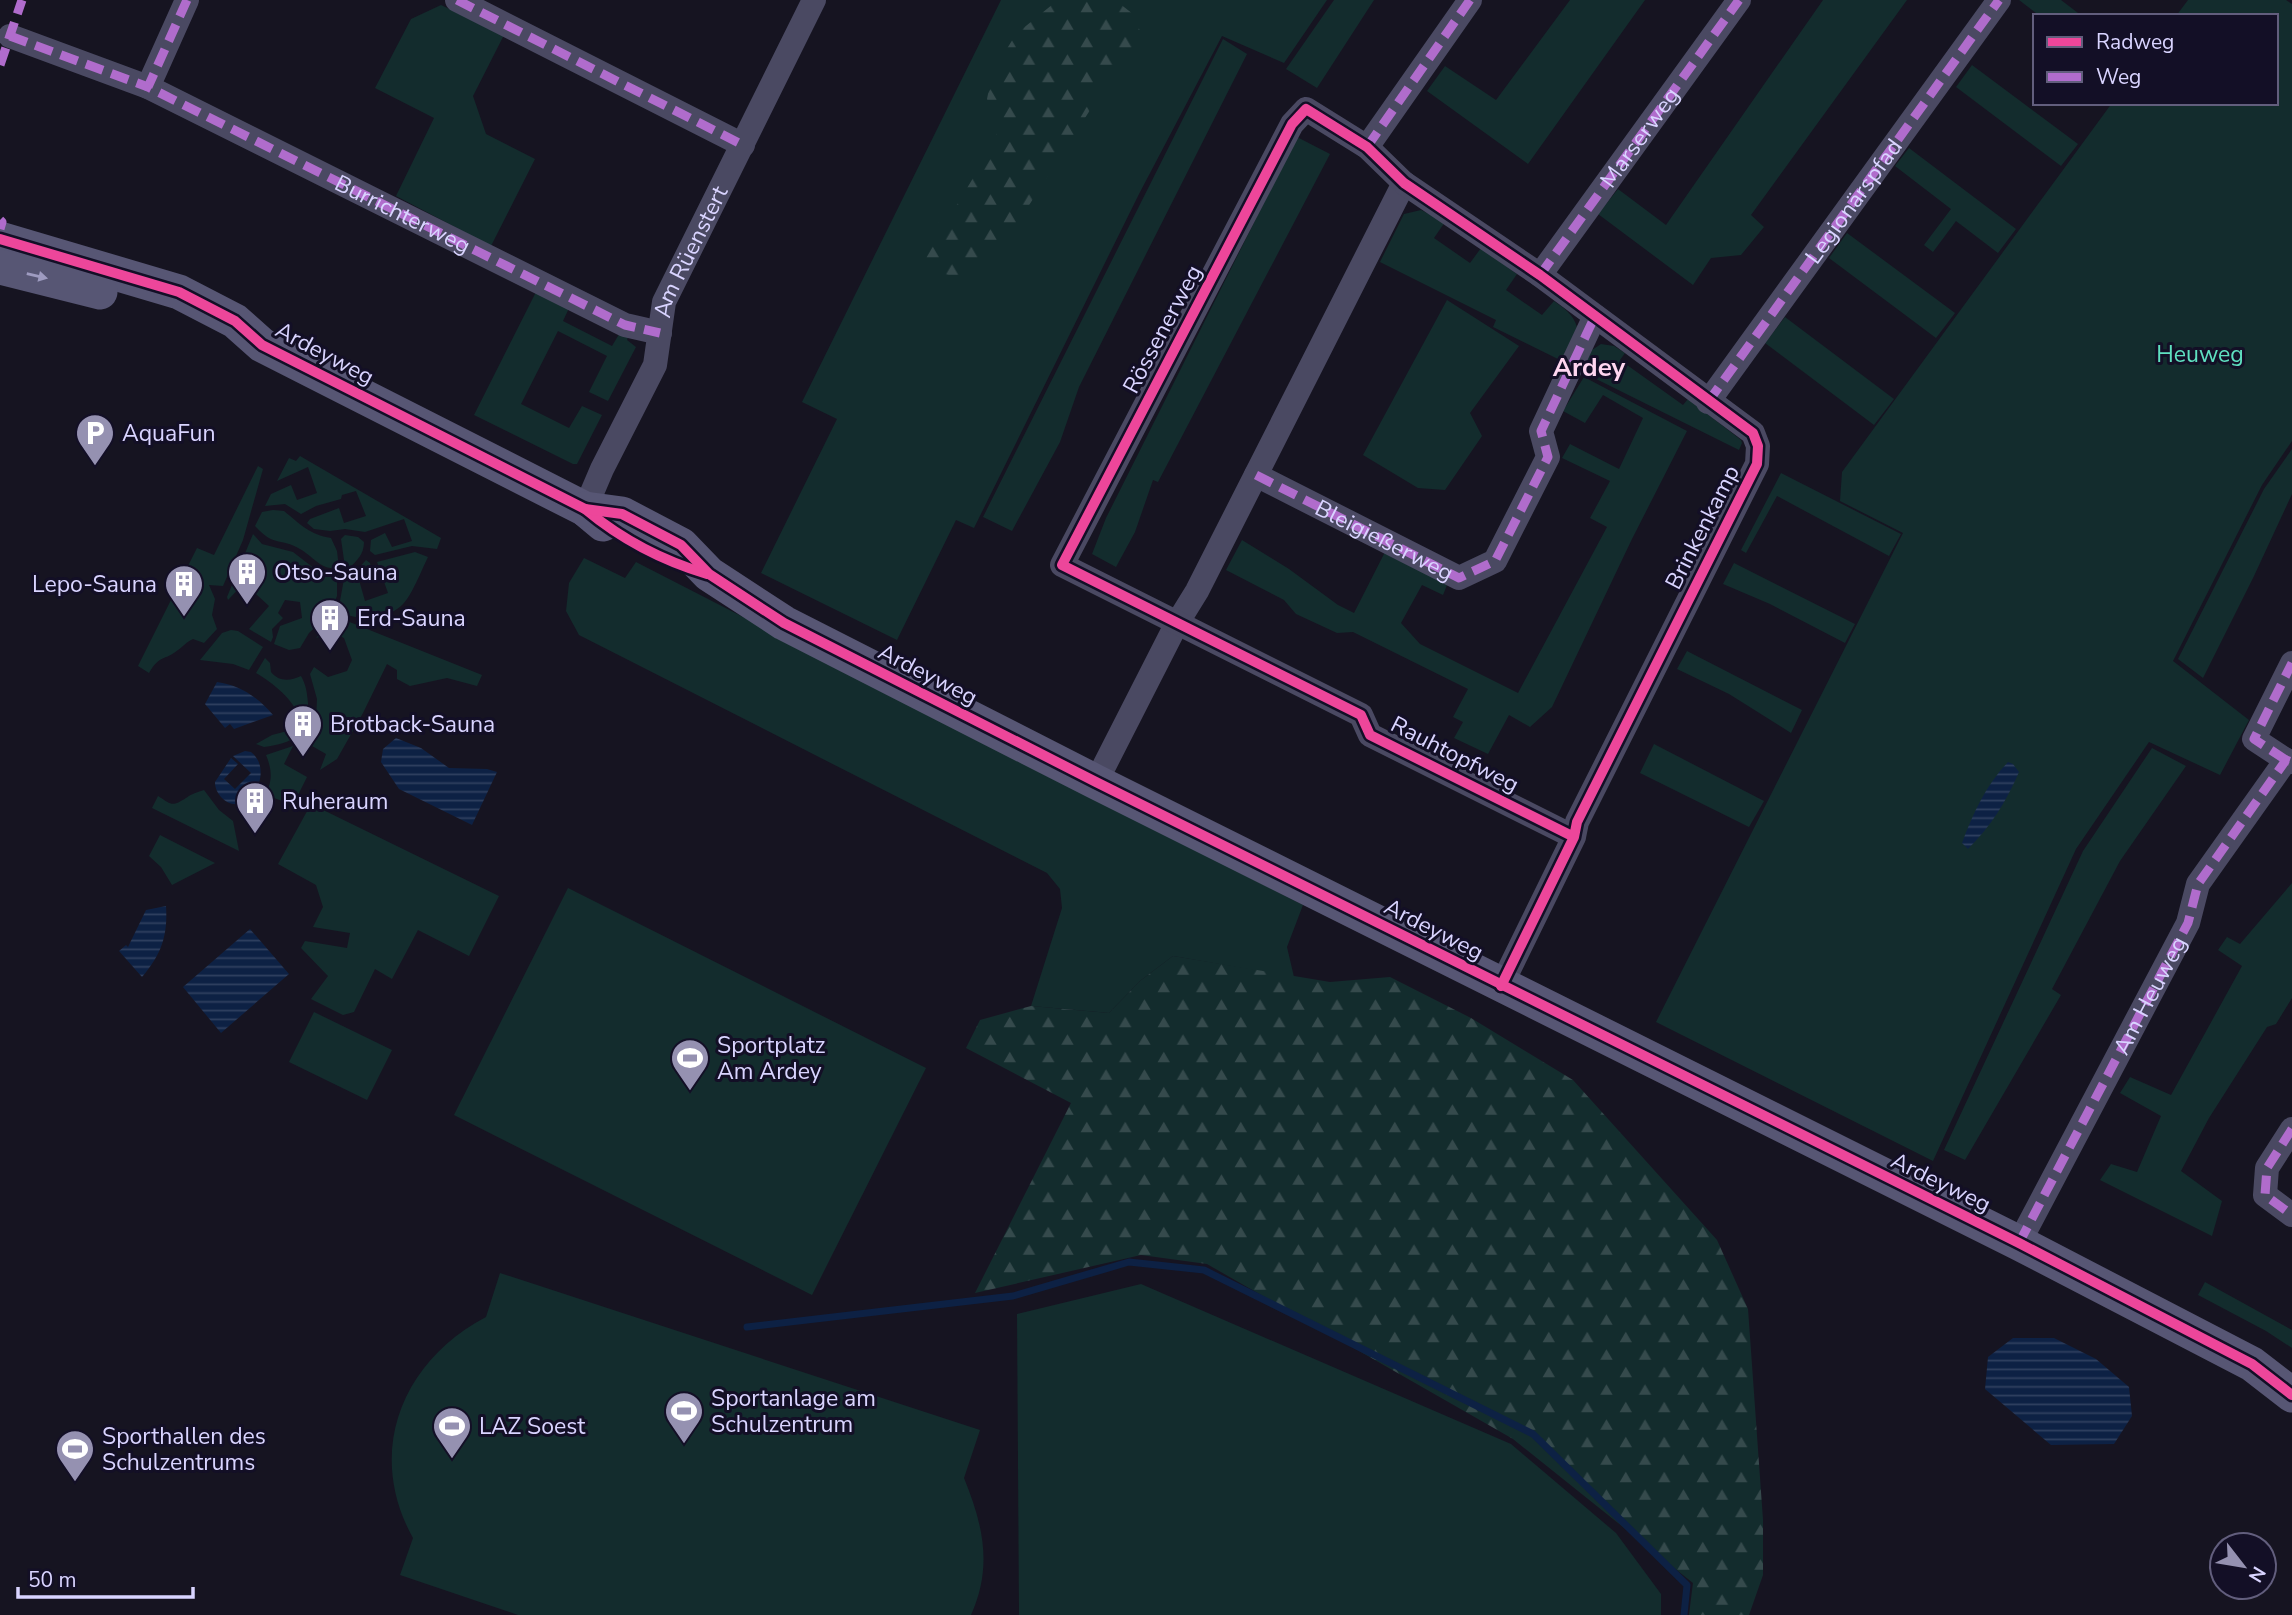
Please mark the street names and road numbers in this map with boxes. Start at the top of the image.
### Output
street label: Marserweg [1593,81,1687,194]
street label: Legionärspfad [1798,133,1910,270]
street label: Burrichterweg [329,168,476,261]
street label: Am Rüenstert [647,180,736,320]
street label: Rössenerweg [1116,260,1209,399]
street label: Ardeyweg [270,315,380,392]
street label: Brinkenkamp [1658,460,1747,595]
street label: Bleigießerweg [1310,493,1459,589]
street label: Ardeyweg [873,636,983,713]
street label: Rauhtopfweg [1385,709,1524,800]
street label: Ardeyweg [1379,891,1489,968]
street label: Am Heuweg [2106,931,2194,1060]
street label: Ardeyweg [1886,1145,1996,1220]

